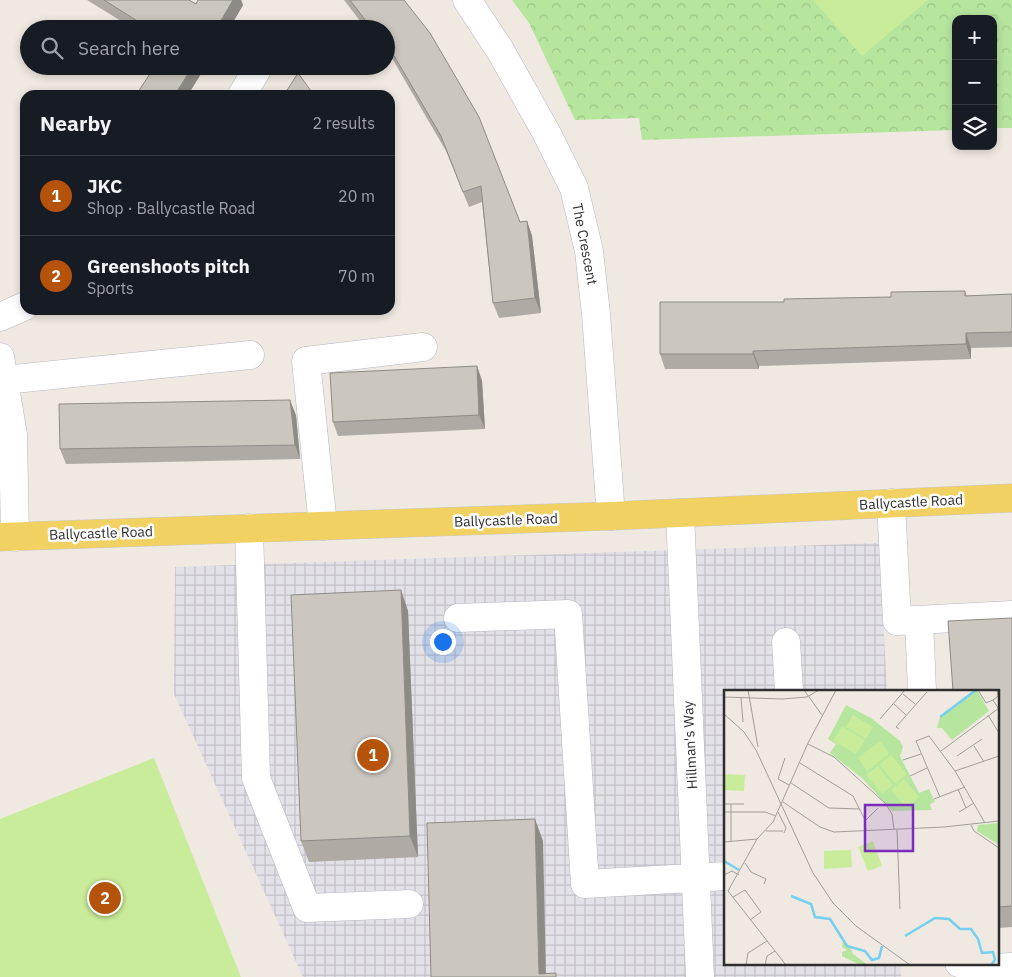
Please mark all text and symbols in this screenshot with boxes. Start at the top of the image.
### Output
map controls [952,15,997,150]
button: + [952,15,997,60]
search box [20,20,395,75]
icon: search [38,34,66,62]
text: Search here [78,36,180,60]
button: − [952,60,997,105]
button: layers [952,105,997,150]
text: Nearby [40,109,111,137]
text: 2 results [312,113,375,133]
text: JKC [87,174,122,198]
text: 1 [51,186,61,206]
text: 20 m [338,186,375,206]
text: Shop · Ballycastle Road [87,198,255,218]
street label: The Crescent [568,202,602,286]
text: Greenshoots pitch [87,254,250,278]
text: 2 [51,266,61,286]
text: 70 m [338,266,375,286]
text: Sports [87,278,134,298]
street label: Ballycastle Road [859,490,963,514]
street label: Ballycastle Road [454,509,558,531]
street label: Ballycastle Road [49,522,153,544]
your location [430,629,456,655]
inset map [724,690,1000,964]
street label: Hillman's Way [679,700,701,790]
pin: 1 [357,736,389,774]
pin: 2 [89,879,121,917]

